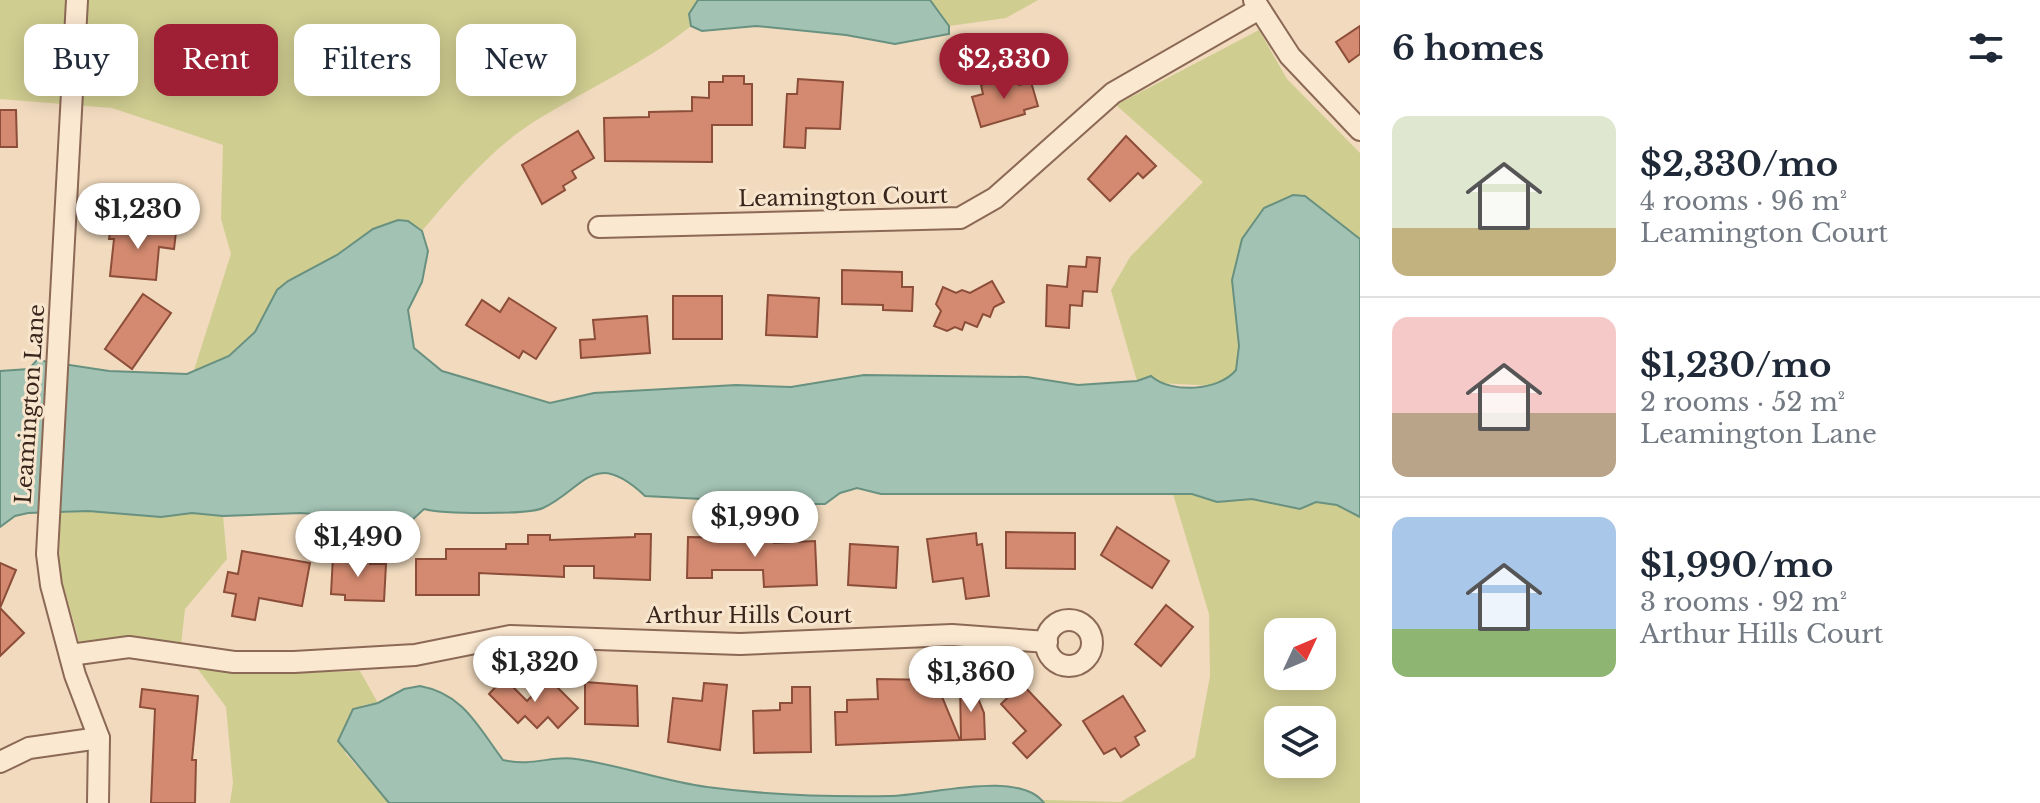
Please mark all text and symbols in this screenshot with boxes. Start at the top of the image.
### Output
chip: Buy [24,24,138,96]
chip: Rent [154,24,278,96]
chip: Filters [294,24,440,96]
chip: New [456,24,576,96]
icon: filters [1964,26,2008,70]
text: 6 homes [1392,27,1544,69]
pin: $2,330 [939,33,1069,101]
text: $2,330 [957,43,1051,75]
text: $2,330/mo [1640,143,1838,185]
icon: home [1456,148,1552,244]
street label: Leamington Court [738,182,949,212]
pin: $1,230 [73,183,203,251]
text: 4 rooms · 96 m² [1640,185,1847,217]
text: $1,230 [94,193,182,225]
text: Leamington Court [1640,217,1888,249]
street label: Leamington Lane [10,303,50,505]
text: $1,230/mo [1640,344,1831,386]
icon: home [1456,349,1552,445]
text: 2 rooms · 52 m² [1640,386,1845,418]
text: Leamington Lane [1640,418,1877,450]
pin: $1,990 [690,491,820,559]
text: $1,990 [710,501,800,533]
pin: $1,490 [293,511,423,579]
text: $1,490 [313,521,403,553]
text: $1,990/mo [1640,544,1833,586]
icon: home [1456,549,1552,645]
text: 3 rooms · 92 m² [1640,586,1847,618]
street label: Arthur Hills Court [645,602,853,629]
north arrow [1264,618,1336,690]
map controls [1264,618,1336,778]
text: Arthur Hills Court [1640,618,1883,650]
pin: $1,320 [470,636,600,704]
text: $1,320 [491,646,579,678]
pin: $1,360 [906,646,1036,714]
text: $1,360 [927,656,1015,688]
button: layers [1264,706,1336,778]

